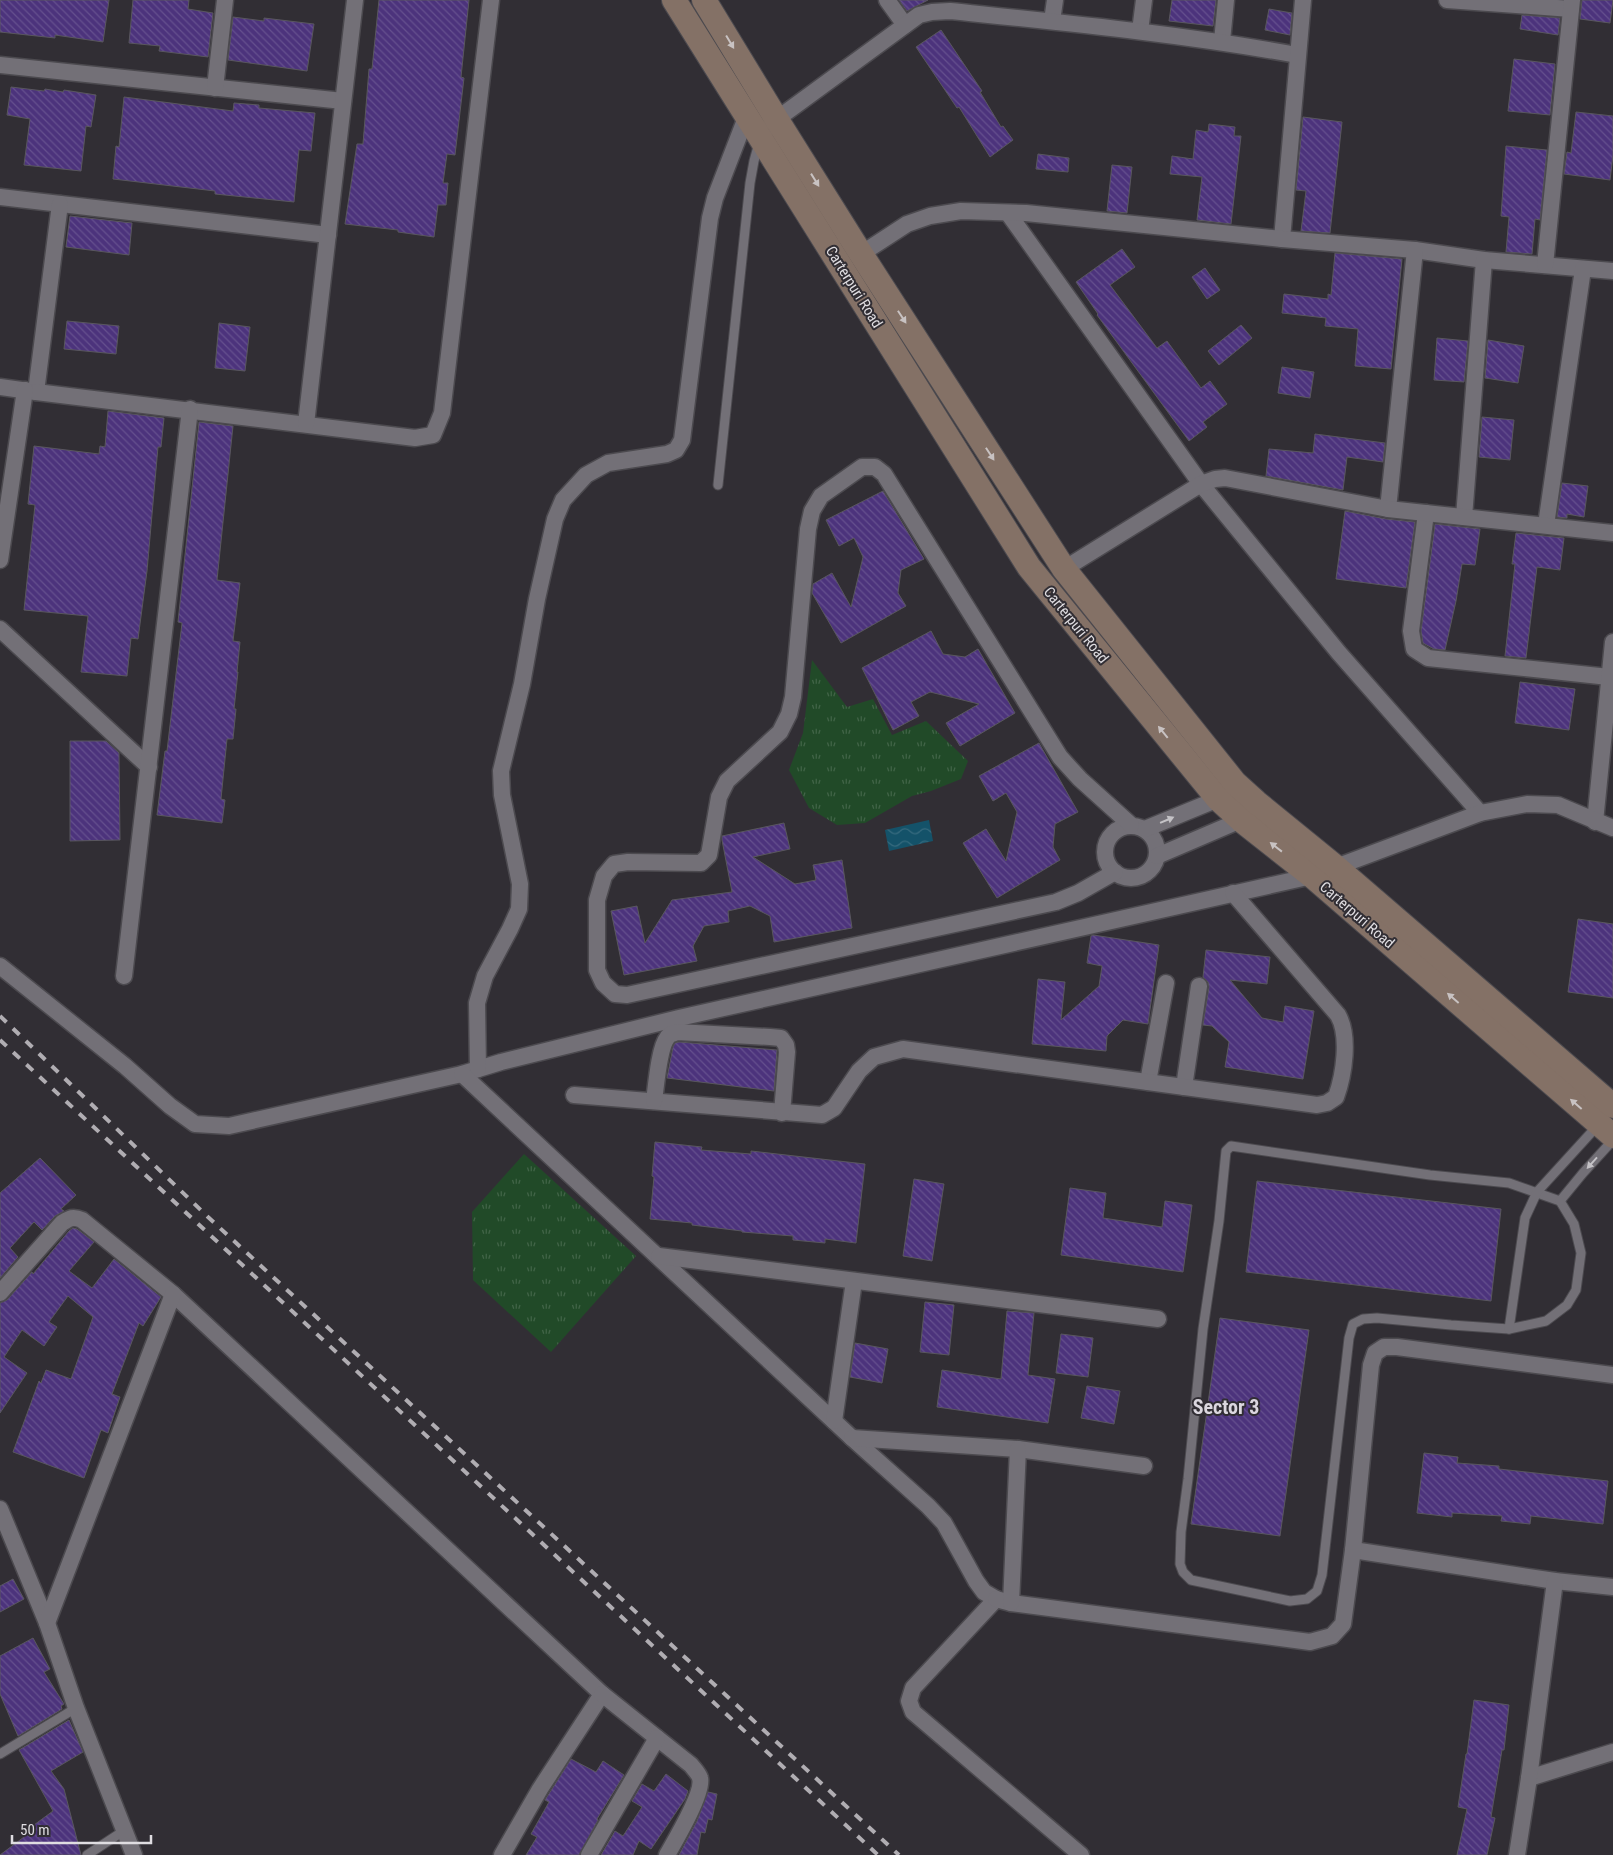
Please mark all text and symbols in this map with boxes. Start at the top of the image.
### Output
one-way arrow [725,35,734,48]
one-way arrow [810,174,819,187]
street label: Carterpuri Road [822,243,886,331]
one-way arrow [897,311,907,324]
one-way arrow [985,447,995,460]
street label: Carterpuri Road [1040,583,1112,667]
one-way arrow [1158,725,1169,738]
one-way arrow [1160,816,1174,824]
one-way arrow [1270,842,1283,853]
street label: Carterpuri Road [1316,878,1398,952]
one-way arrow [1448,992,1460,1004]
one-way arrow [1570,1099,1583,1110]
one-way arrow [1586,1156,1598,1168]
district label: Sector 3 [1193,1395,1259,1419]
scale bar [12,1812,151,1844]
text: 50 m [20,1821,50,1839]

